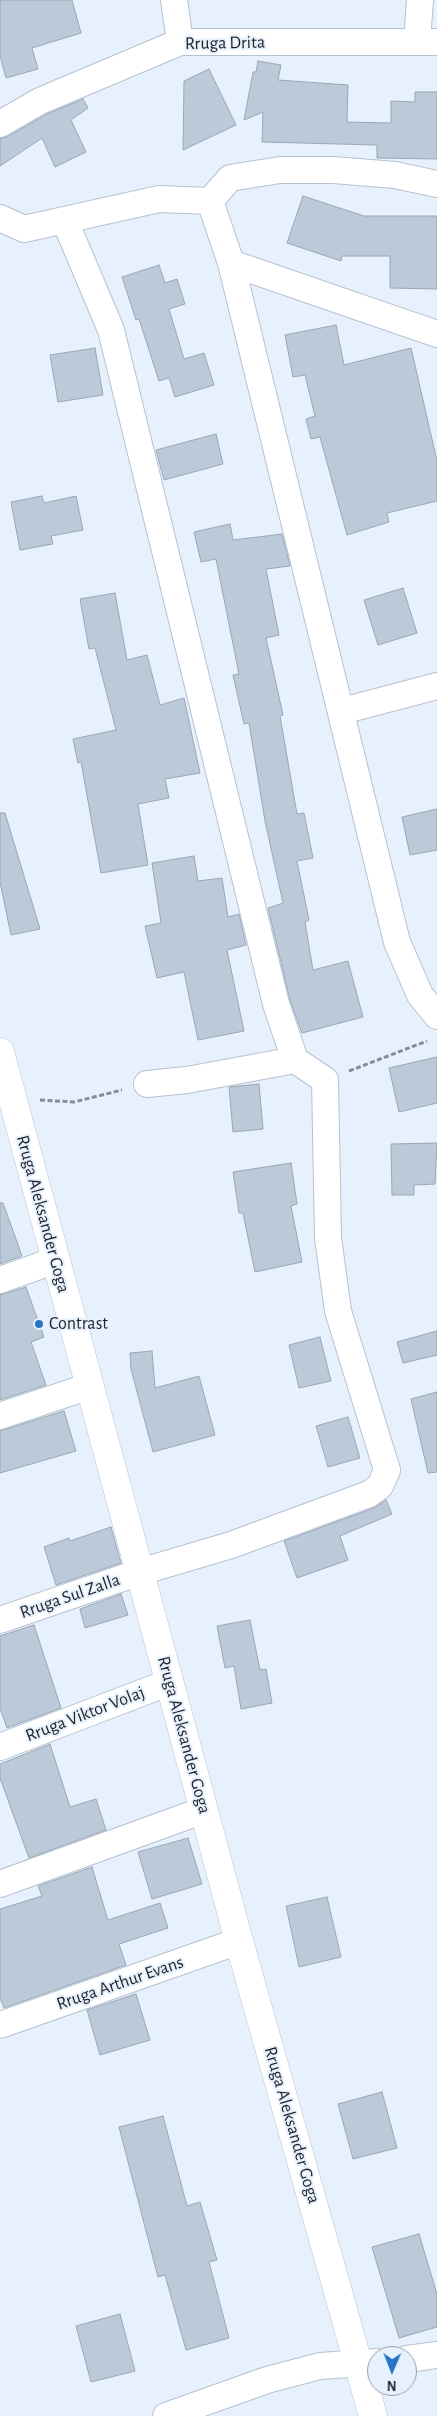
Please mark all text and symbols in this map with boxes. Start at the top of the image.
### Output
street label: Rruga Drita [185,32,265,54]
street label: Rruga Aleksander Goga [12,1133,74,1295]
place label: Contrast [49,1313,108,1335]
marker: Contrast [33,1318,45,1330]
street label: Rruga Sul Zalla [17,1569,123,1623]
street label: Rruga Aleksander Goga [153,1654,215,1816]
street label: Rruga Viktor Volaj [22,1681,148,1747]
street label: Rruga Arthur Evans [54,1951,186,2015]
street label: Rruga Aleksander Goga [259,2044,325,2206]
north arrow [367,2346,417,2396]
text: N [387,2378,397,2392]

